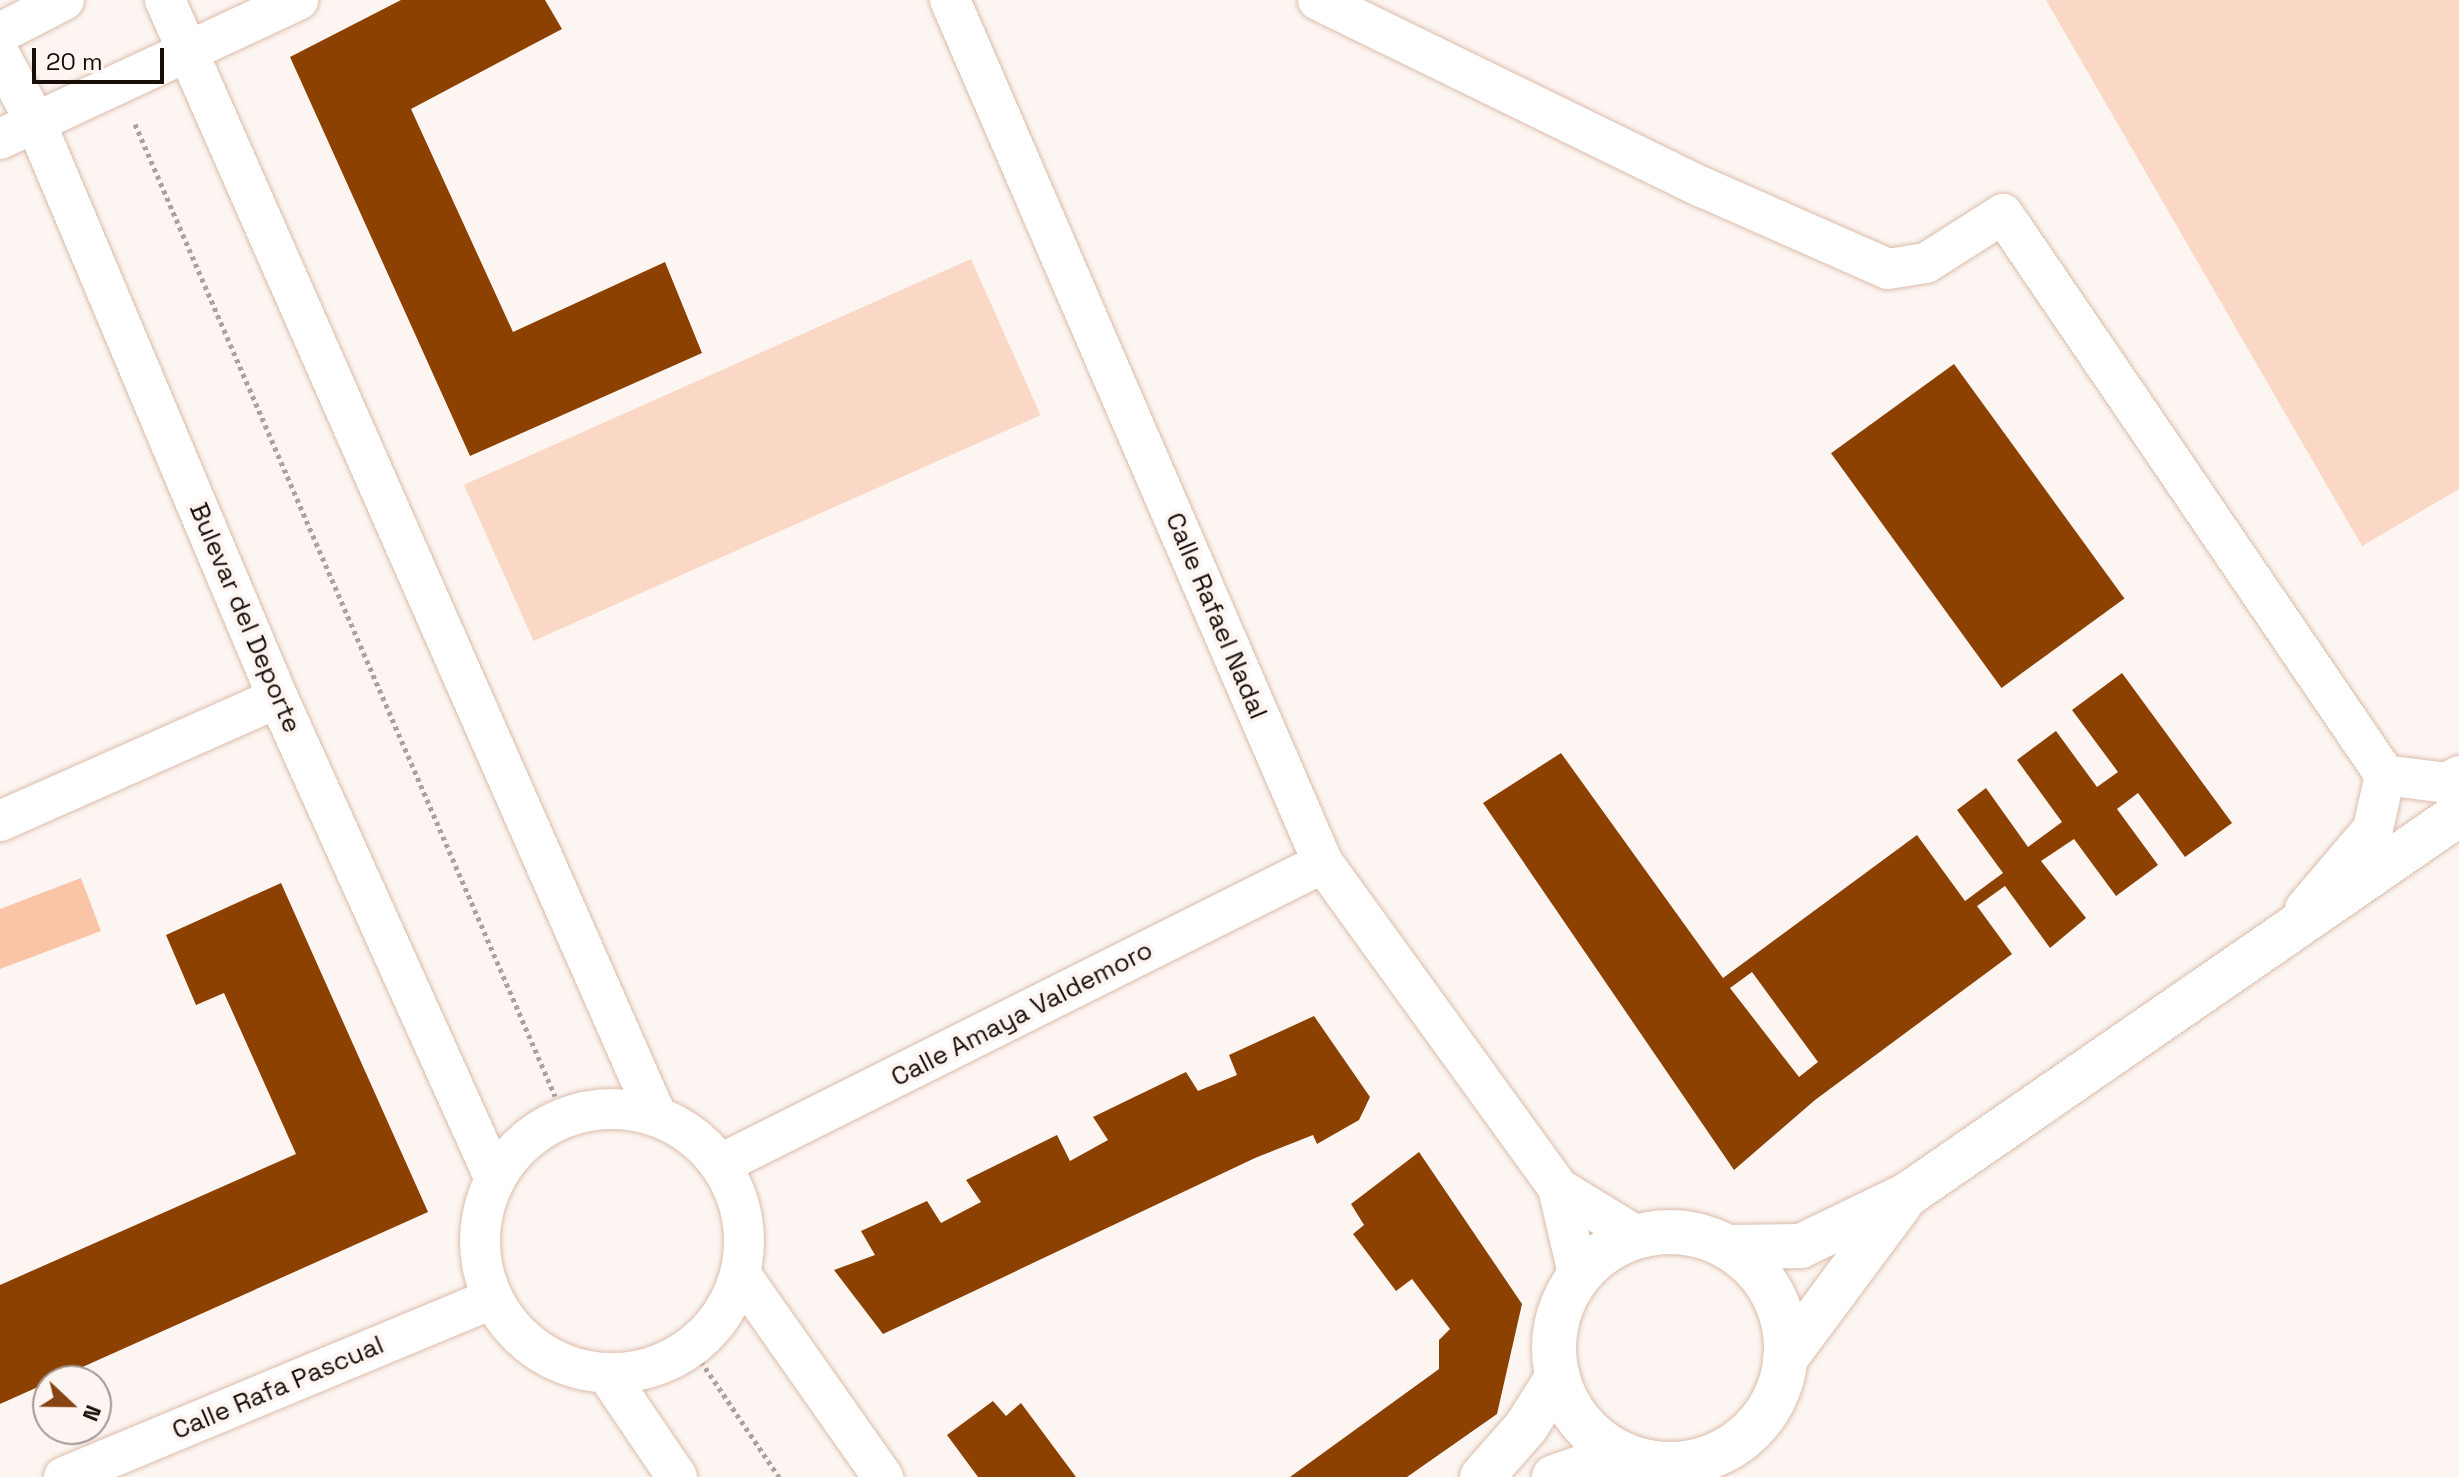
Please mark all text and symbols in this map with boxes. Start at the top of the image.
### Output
scale bar [36,32,168,82]
text: 20 m [46,46,103,77]
street label: Bulevar del Deporte [182,498,308,738]
street label: Calle Rafael Nadal [1158,508,1274,724]
street label: Calle Amaya Valdemoro [886,934,1158,1094]
street label: Calle Rafa Pascual [168,1329,388,1447]
north arrow [32,1365,112,1445]
text: N [77,1401,108,1425]

